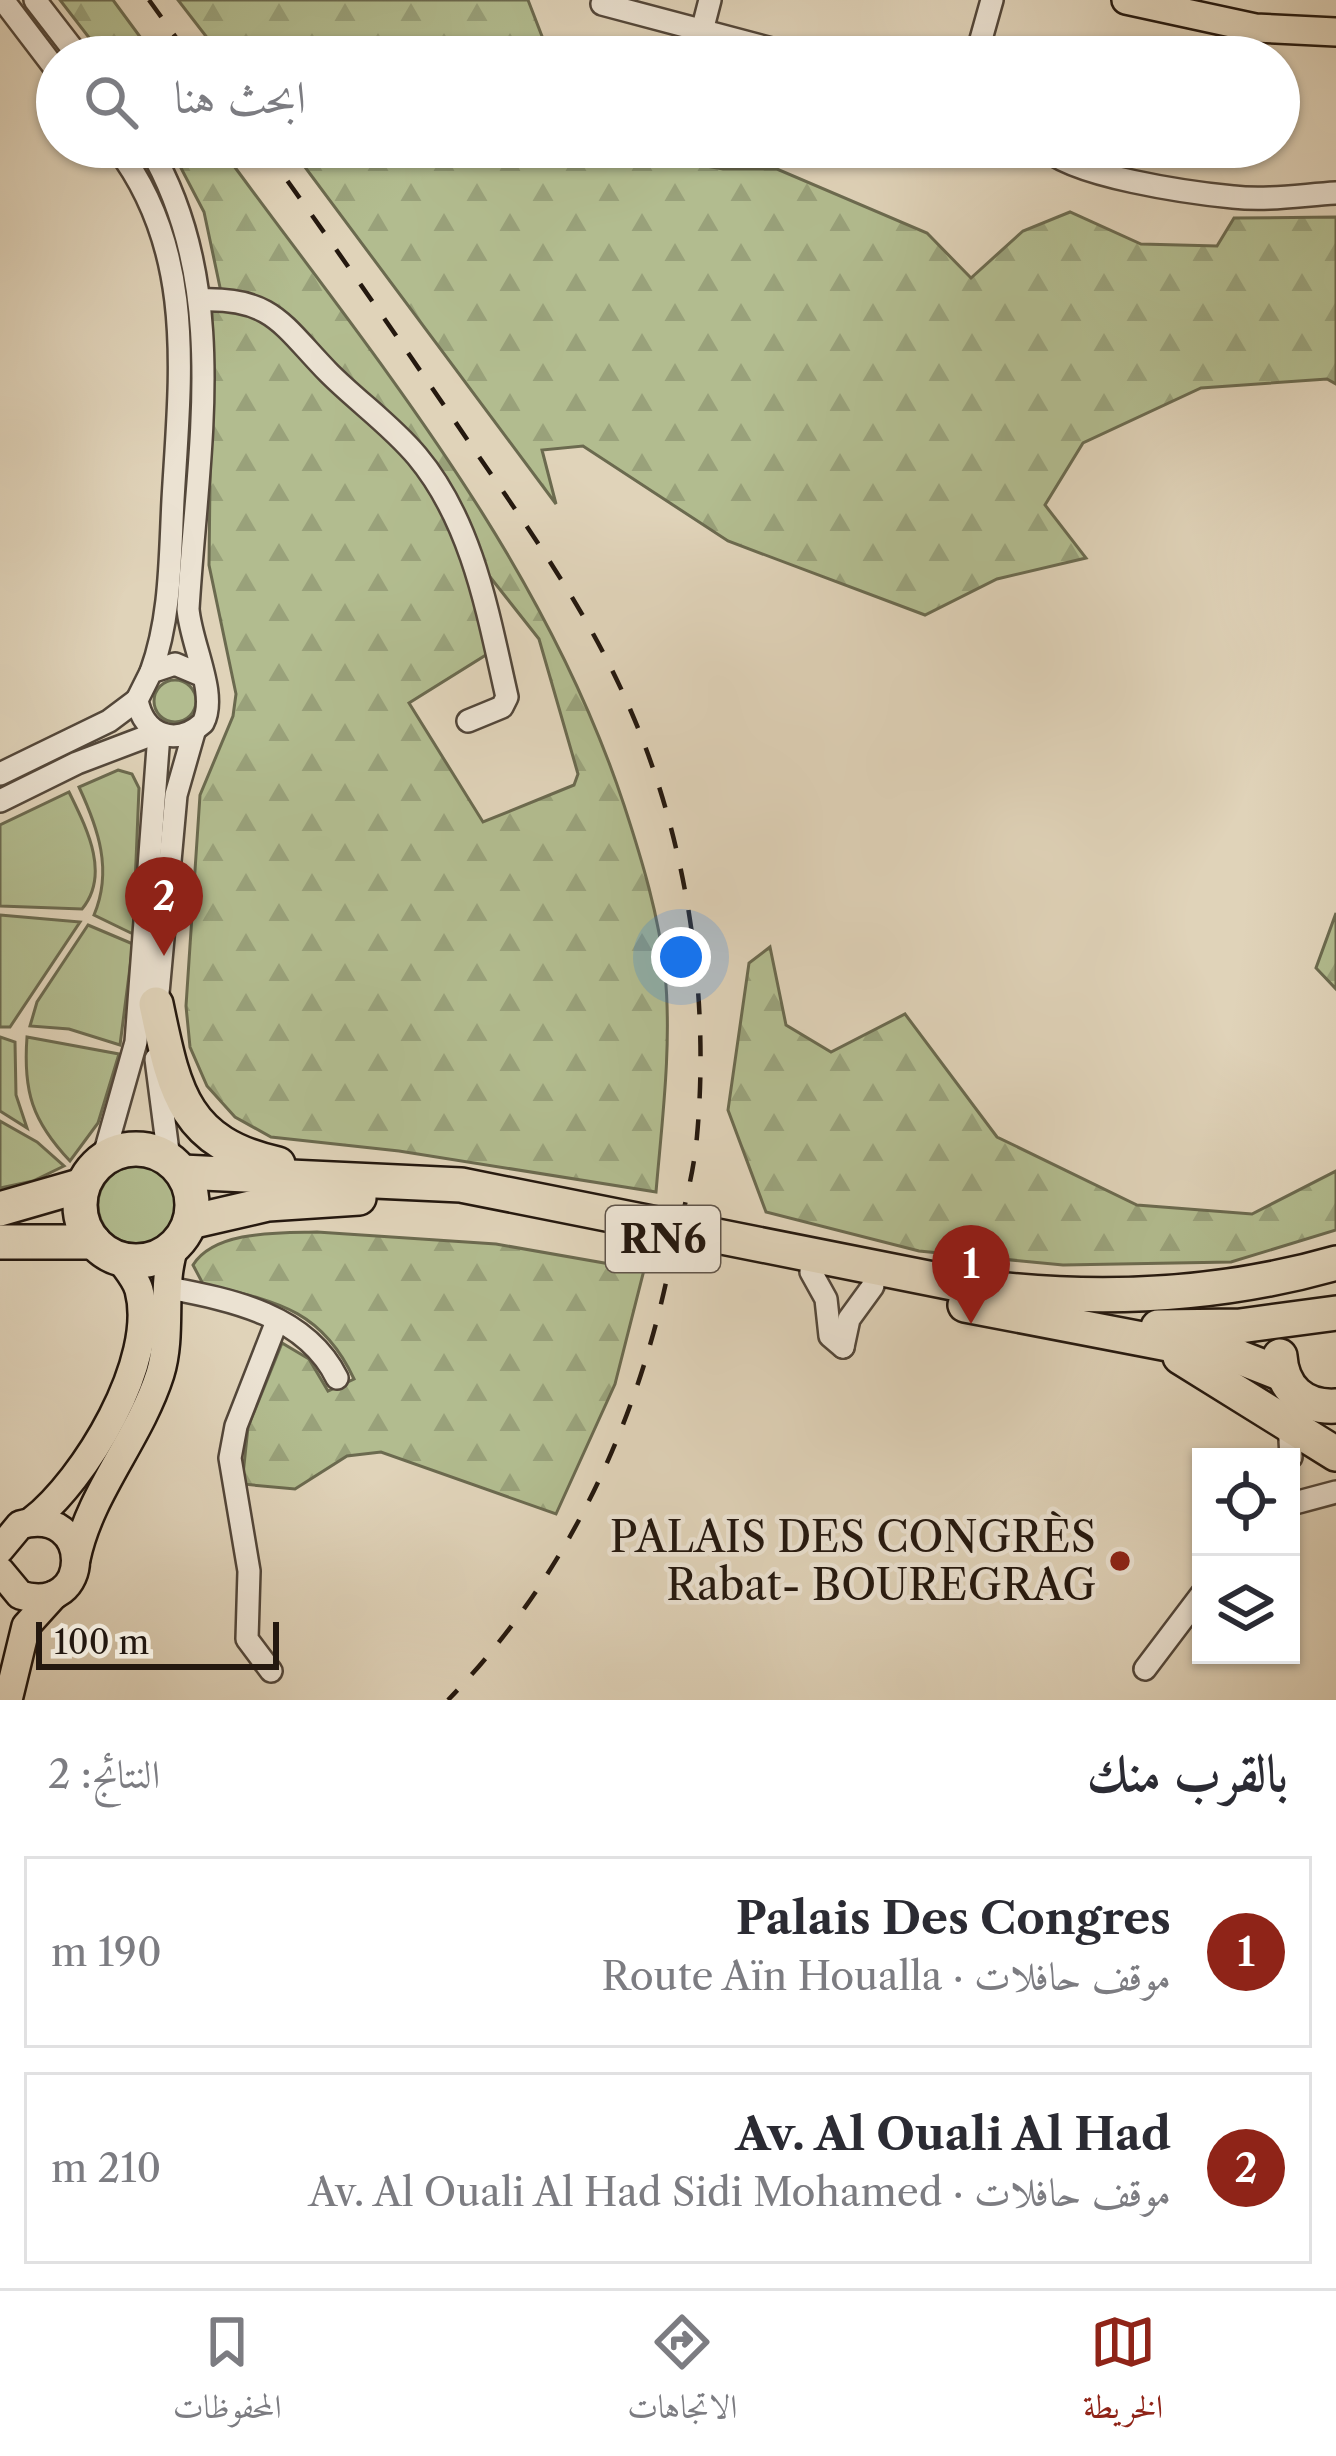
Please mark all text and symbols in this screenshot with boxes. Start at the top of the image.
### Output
search box [36,36,1300,168]
icon: search [78,69,144,135]
text: ابحث هنا [174,69,306,125]
pin: 2 [125,857,203,956]
your location [651,927,711,987]
road number: RN6 [606,1206,720,1272]
pin: 1 [932,1225,1010,1324]
map controls [1192,1448,1300,1664]
button: locate [1192,1448,1300,1556]
place label: PALAIS DES CONGRÈS Rabat- BOUREGRAG [610,1511,1096,1611]
marker: PALAIS DES CONGRÈS Rabat- BOUREGRAG [1107,1548,1133,1574]
button: layers [1192,1556,1300,1664]
scale bar [36,1616,279,1669]
text: 100 m [54,1622,149,1663]
text: بالقرب منك [1087,1742,1288,1804]
text: النتائج: 2 [48,1750,160,1798]
text: Palais Des Congres [736,1890,1171,1946]
text: 190 m [51,1928,162,1976]
text: 1 [1237,1928,1255,1976]
text: موقف حافلات · Route Aïn Houalla [601,1952,1171,2000]
text: Av. Al Ouali Al Had [735,2106,1171,2162]
text: 210 m [51,2144,161,2192]
text: 2 [1234,2144,1258,2192]
text: موقف حافلات · Av. Al Ouali Al Had Sidi Mohamed [309,2168,1171,2216]
tab: المحفوظات [173,2309,282,2439]
tab: الاتجاهات [627,2309,737,2439]
tab: الخريطة [1083,2309,1163,2439]

